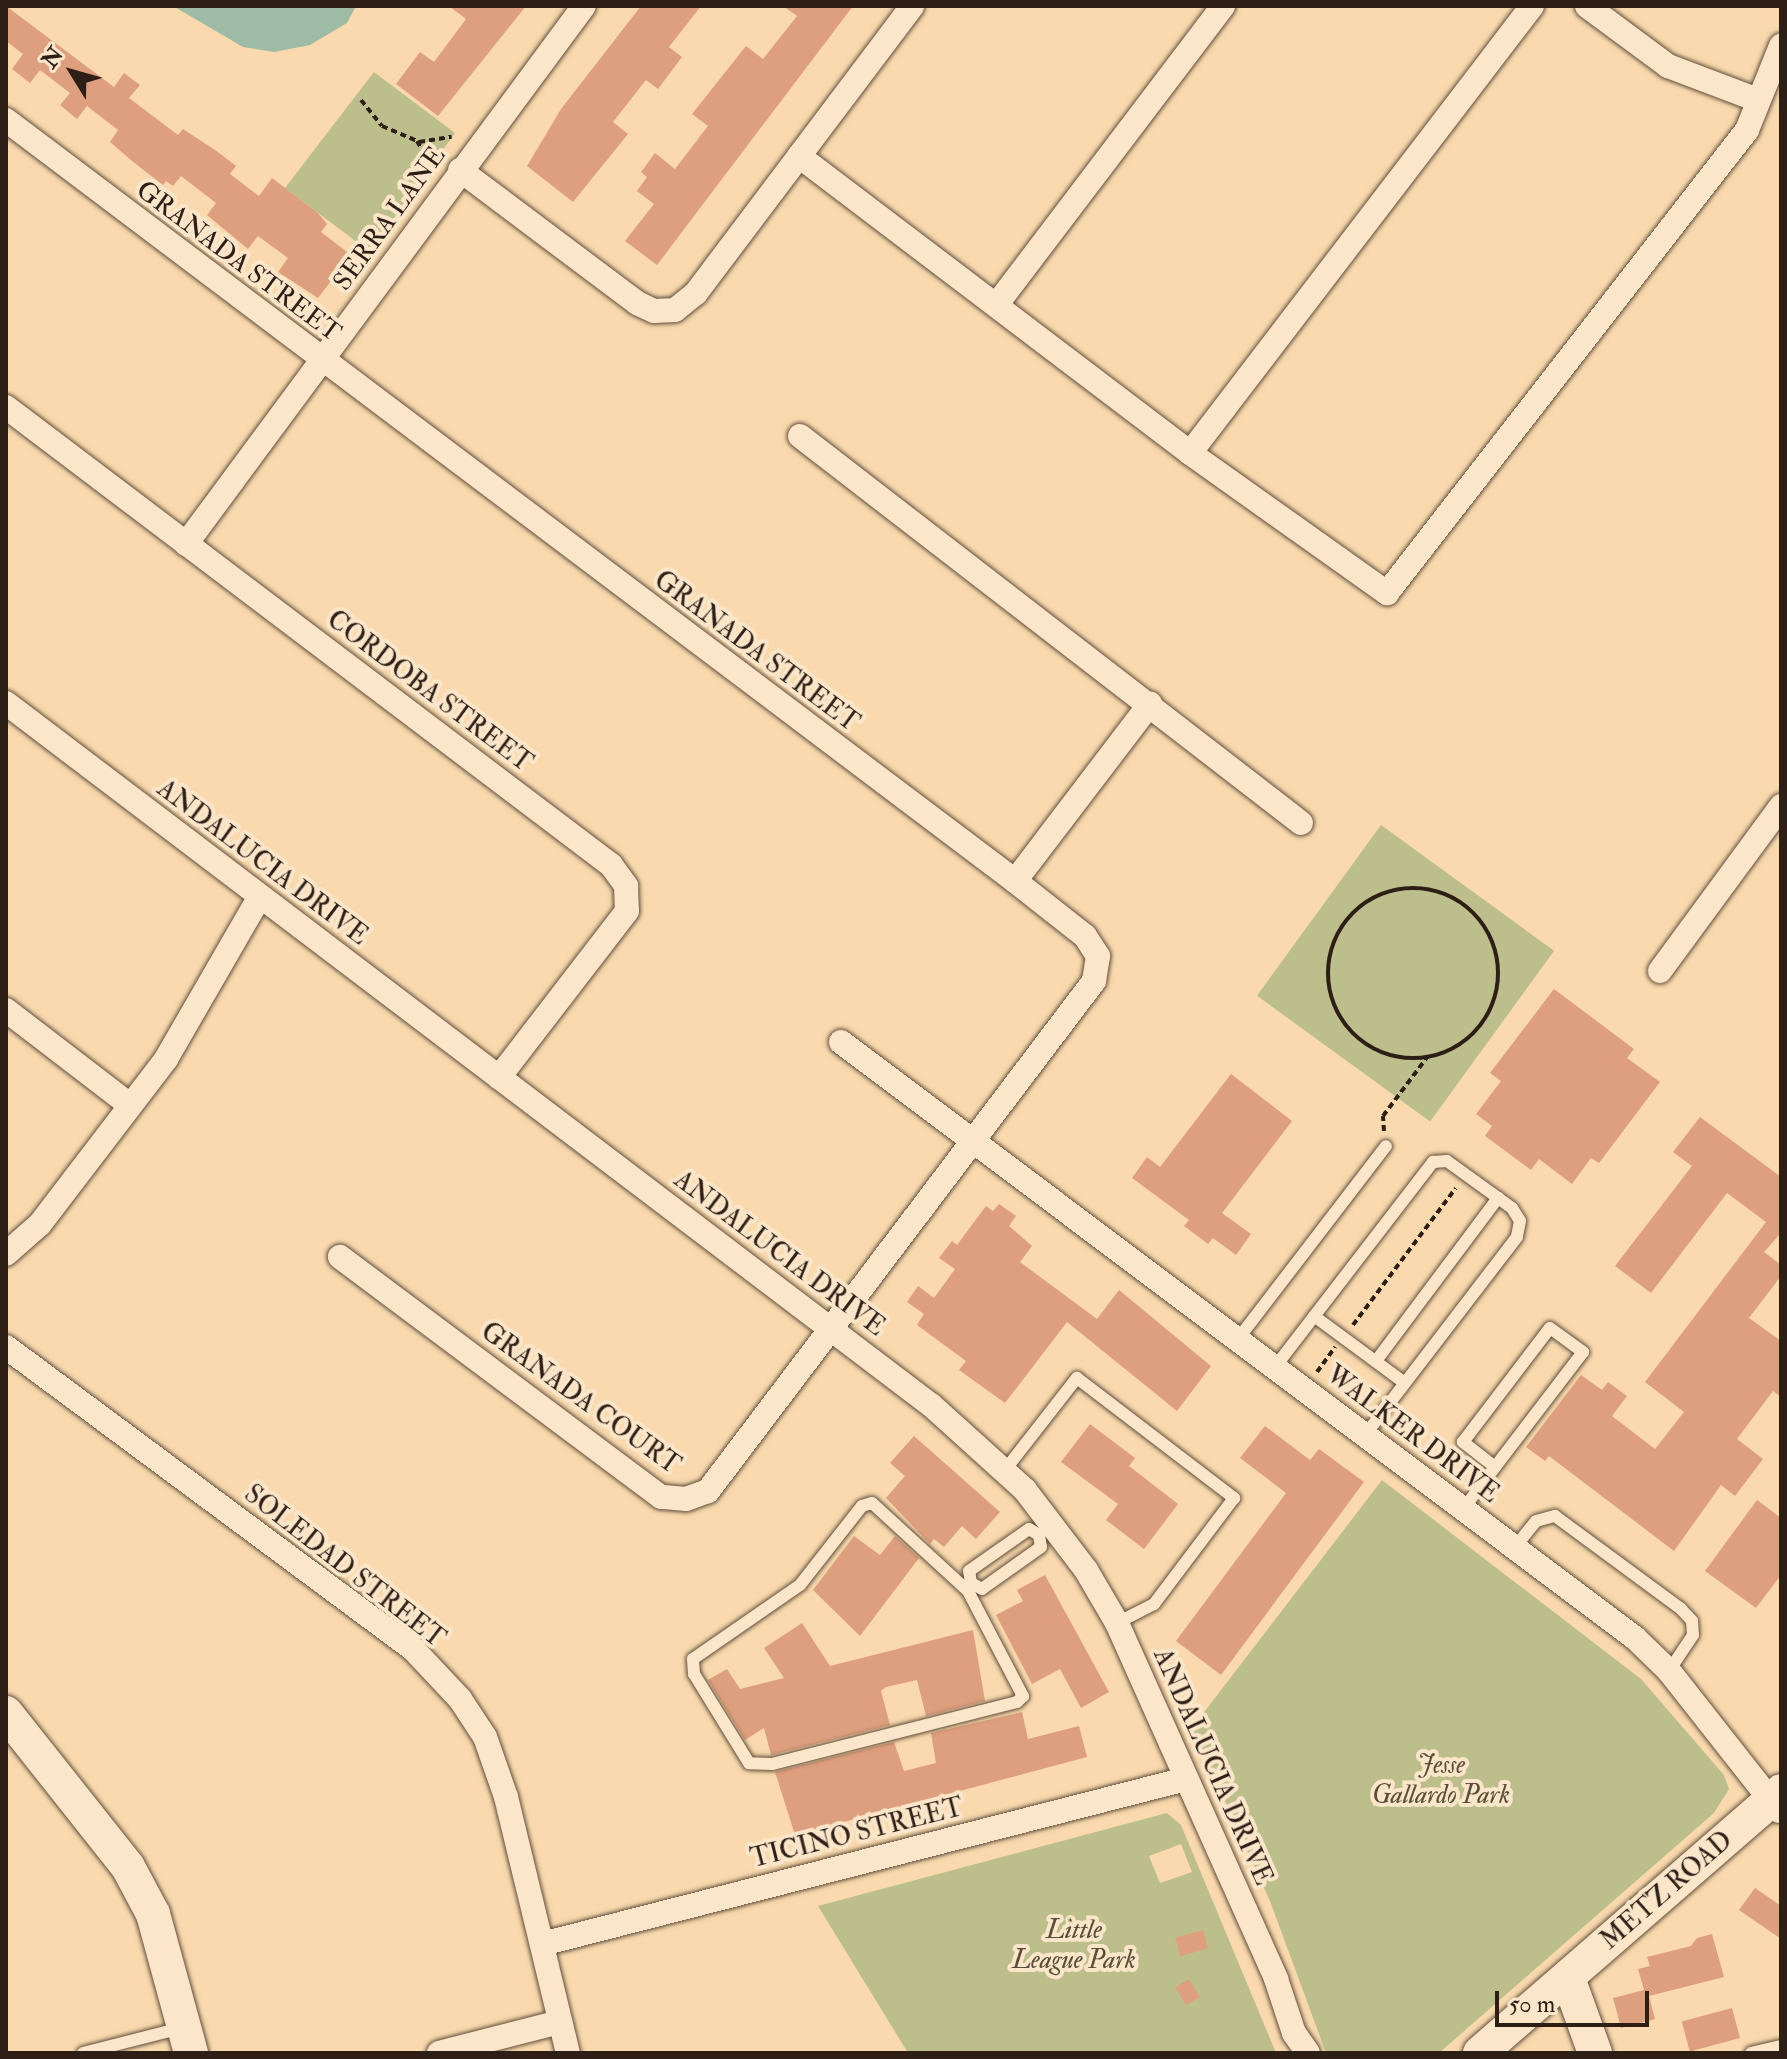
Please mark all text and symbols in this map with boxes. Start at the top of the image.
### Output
north arrow [32,32,112,112]
text: N [36,41,70,74]
street label: SERRA LANE [327,141,453,297]
street label: GRANADA STREET [129,175,347,349]
street label: GRANADA STREET [647,565,865,739]
street label: CORDOBA STREET [320,605,538,779]
street label: ANDALUCIA DRIVE [150,774,374,952]
street label: ANDALUCIA DRIVE [667,1165,891,1343]
street label: GRANADA COURT [474,1316,686,1482]
street label: WALKER DRIVE [1319,1360,1505,1510]
street label: SOLEDAD STREET [237,1479,451,1655]
street label: ANDALUCIA DRIVE [1146,1644,1278,1890]
park label: Jesse Gallardo Park [1372,1750,1510,1812]
street label: TICINO STREET [748,1793,966,1875]
street label: METZ ROAD [1595,1825,1739,1957]
park label: Little League Park [1012,1915,1136,1976]
scale bar [1499,1975,1653,2025]
text: 50 m [1509,1989,1555,2020]

